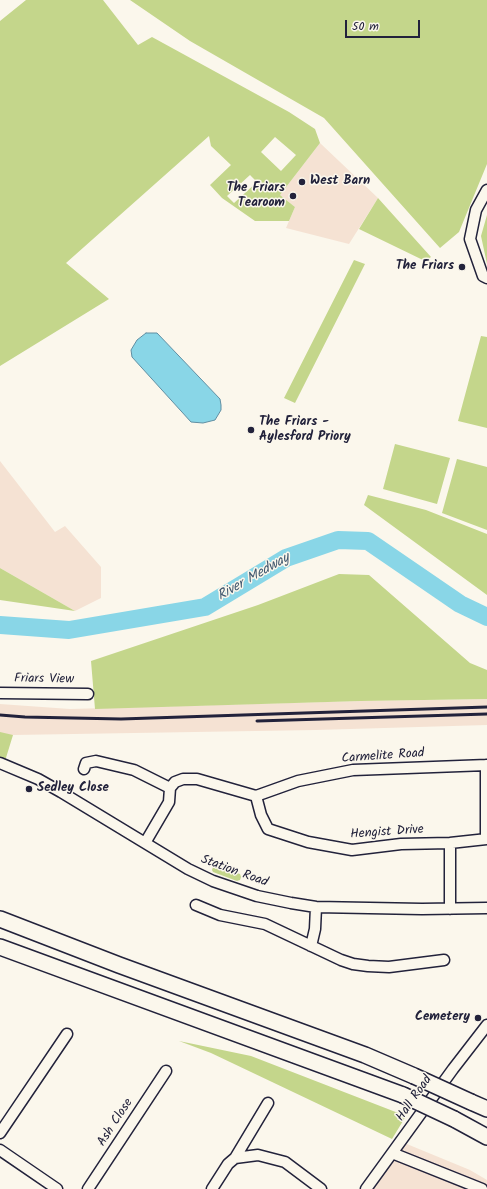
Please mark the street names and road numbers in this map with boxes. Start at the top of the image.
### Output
street label: Friars View [14,672,74,688]
street label: Carmelite Road [341,746,425,768]
street label: Hengist Drive [350,823,424,843]
street label: Station Road [198,853,270,891]
street label: Hall Road [394,1073,436,1125]
street label: Ash Close [95,1096,137,1150]

